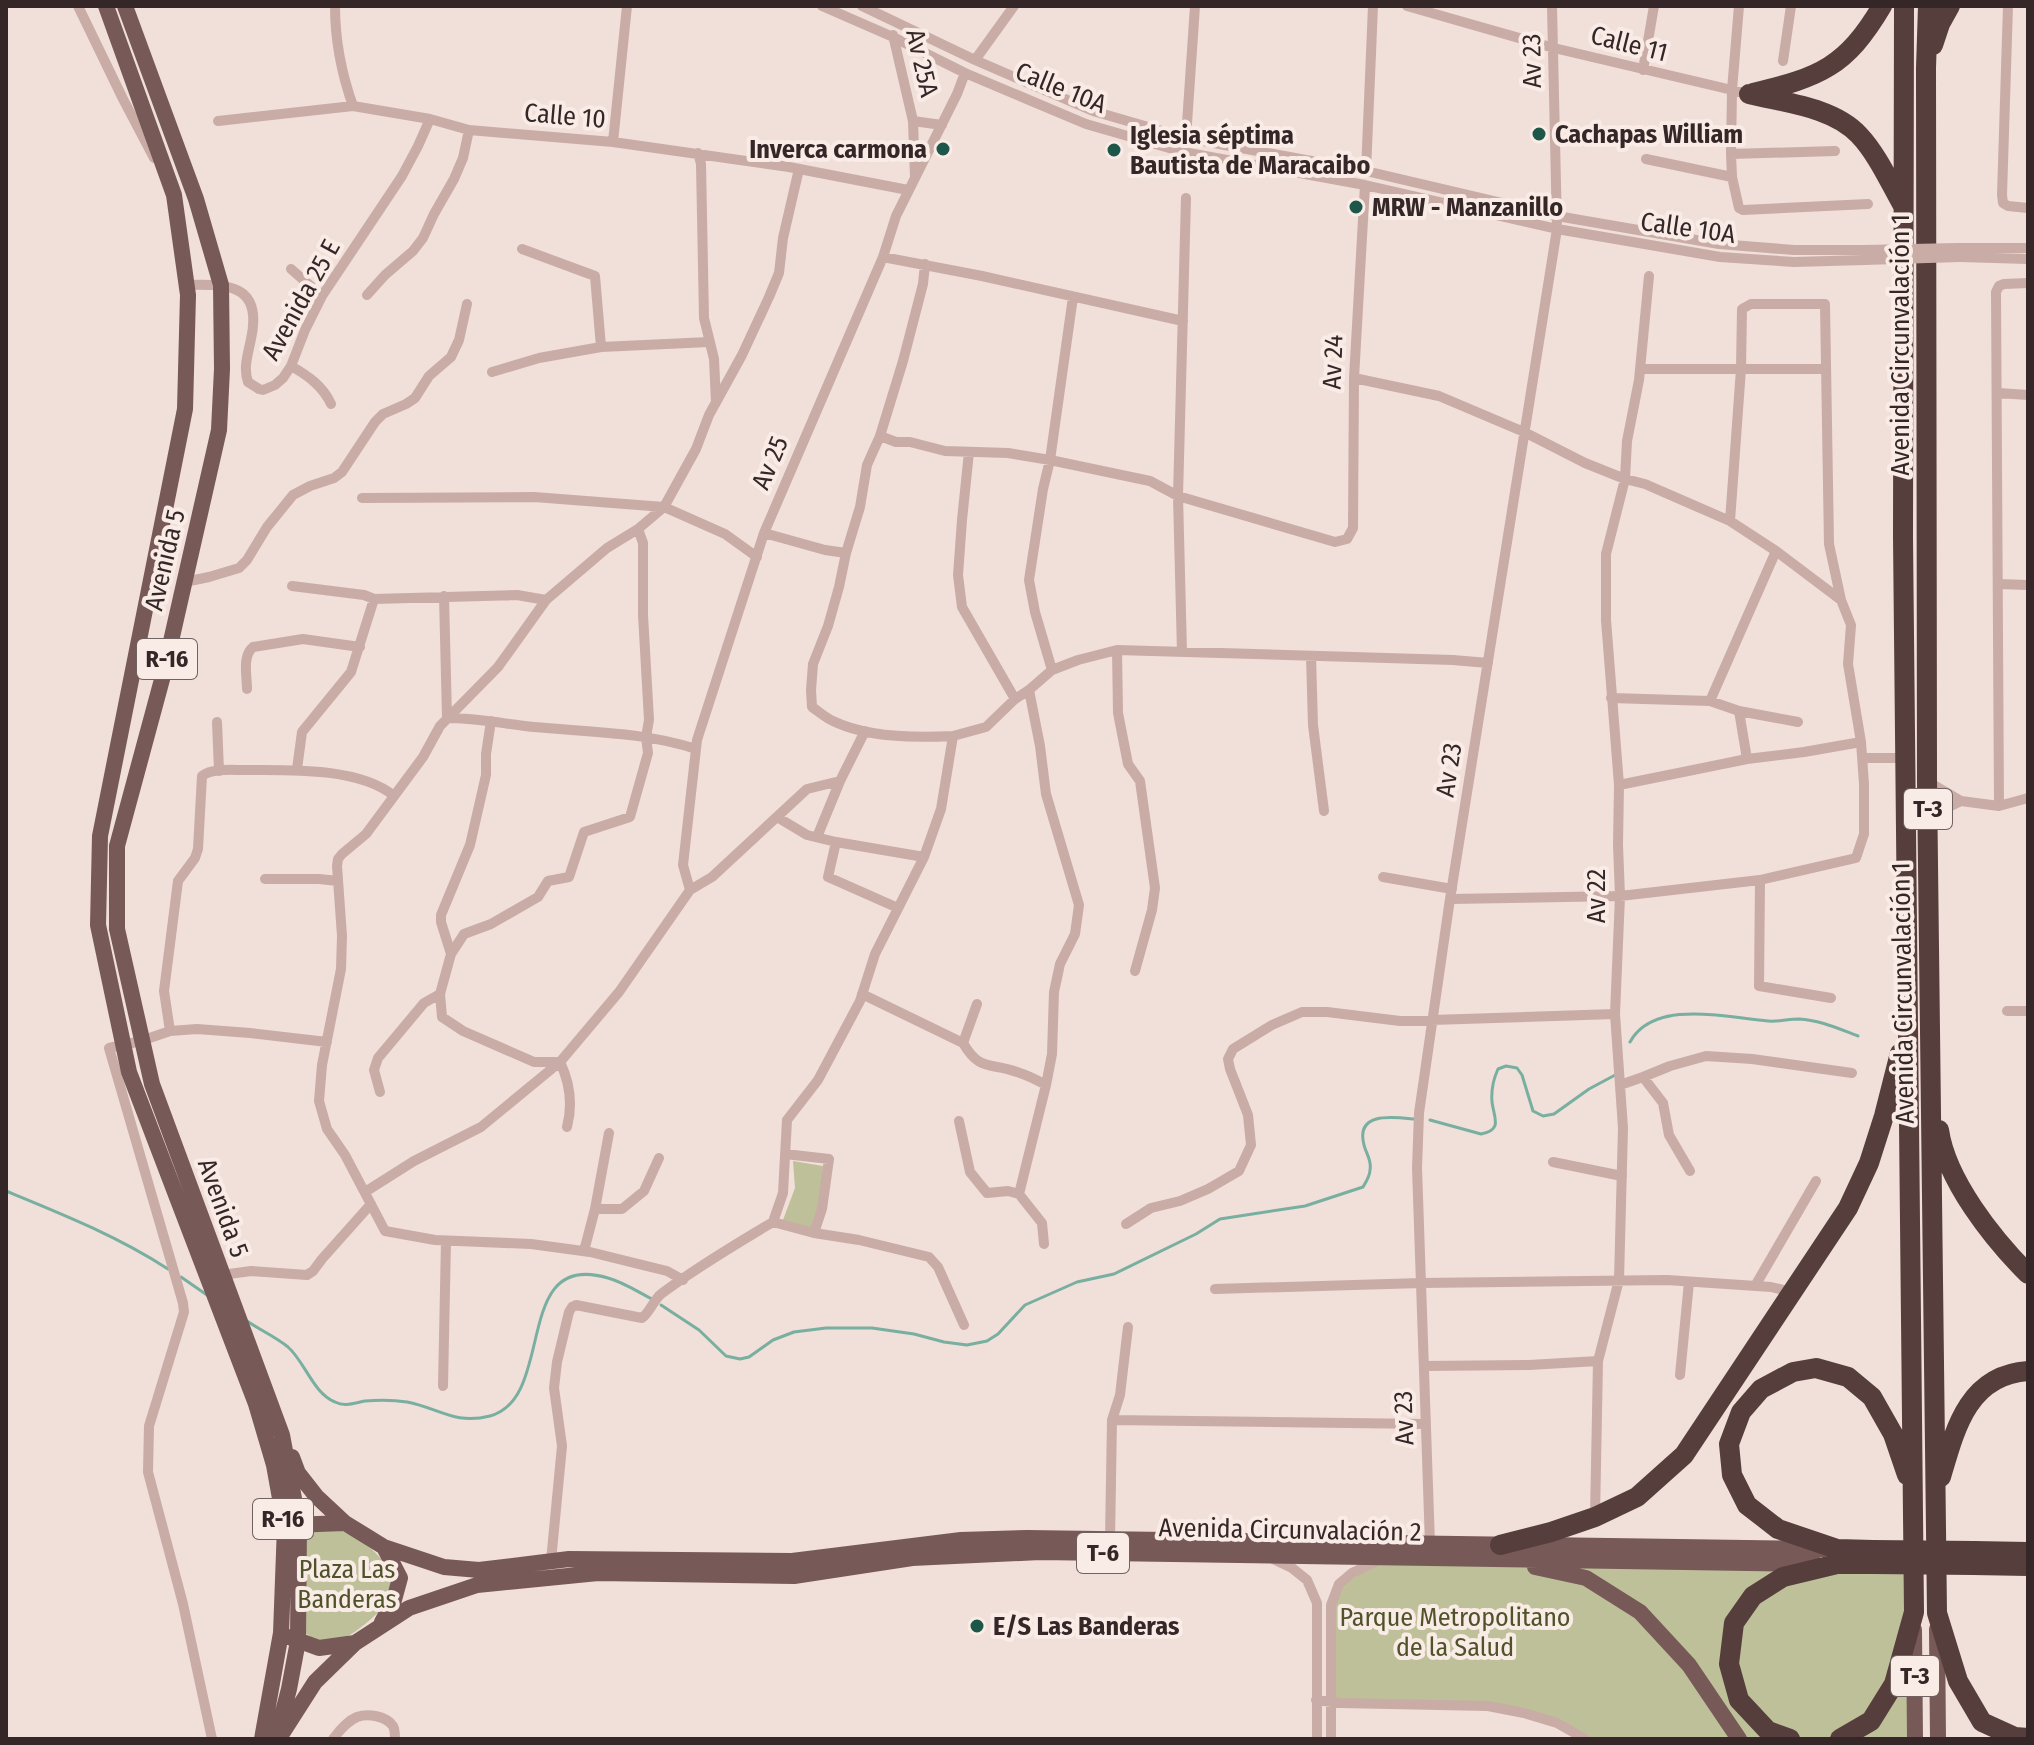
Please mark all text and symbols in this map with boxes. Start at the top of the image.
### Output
street label: Calle 11 [1587,20,1671,68]
street label: Av 25A [899,26,945,100]
street label: Av 23 [1516,33,1548,89]
street label: Calle 10A [1011,56,1111,120]
street label: Calle 10 [523,97,607,135]
place label: Cachapas William [1555,119,1743,150]
place label: Iglesia séptima Bautista de Maracaibo [1130,120,1370,181]
marker: Cachapas William [1530,125,1548,143]
place label: Inverca carmona [749,134,927,165]
marker: Inverca carmona [934,140,952,158]
marker: Iglesia séptima Bautista de Maracaibo [1105,141,1123,159]
place label: MRW - Manzanillo [1372,192,1563,223]
marker: MRW - Manzanillo [1347,198,1365,216]
street label: Calle 10A [1639,206,1738,250]
street label: Avenida Circunvalación 1 [1885,214,1916,476]
street label: Avenida 25 E [255,234,347,366]
street label: Av 24 [1317,334,1349,390]
street label: Av 25 [745,432,795,494]
street label: Avenida 5 [138,506,192,614]
road number: R-16 [137,639,197,679]
street label: Av 23 [1429,741,1469,799]
road number: T-3 [1904,789,1952,829]
street label: Avenida Circunvalación 1 [1885,862,1921,1124]
street label: Av 22 [1581,869,1612,923]
street label: Avenida 5 [191,1154,255,1262]
street label: Av 23 [1388,1390,1420,1446]
road number: R-16 [253,1499,313,1539]
street label: Avenida Circunvalación 2 [1158,1512,1422,1548]
road number: T-6 [1077,1533,1129,1573]
park label: Plaza Las Banderas [297,1554,397,1615]
park label: Parque Metropolitano de la Salud [1339,1602,1571,1663]
place label: E/S Las Banderas [993,1611,1179,1642]
marker: E/S Las Banderas [968,1617,986,1635]
road number: T-3 [1891,1656,1939,1696]

